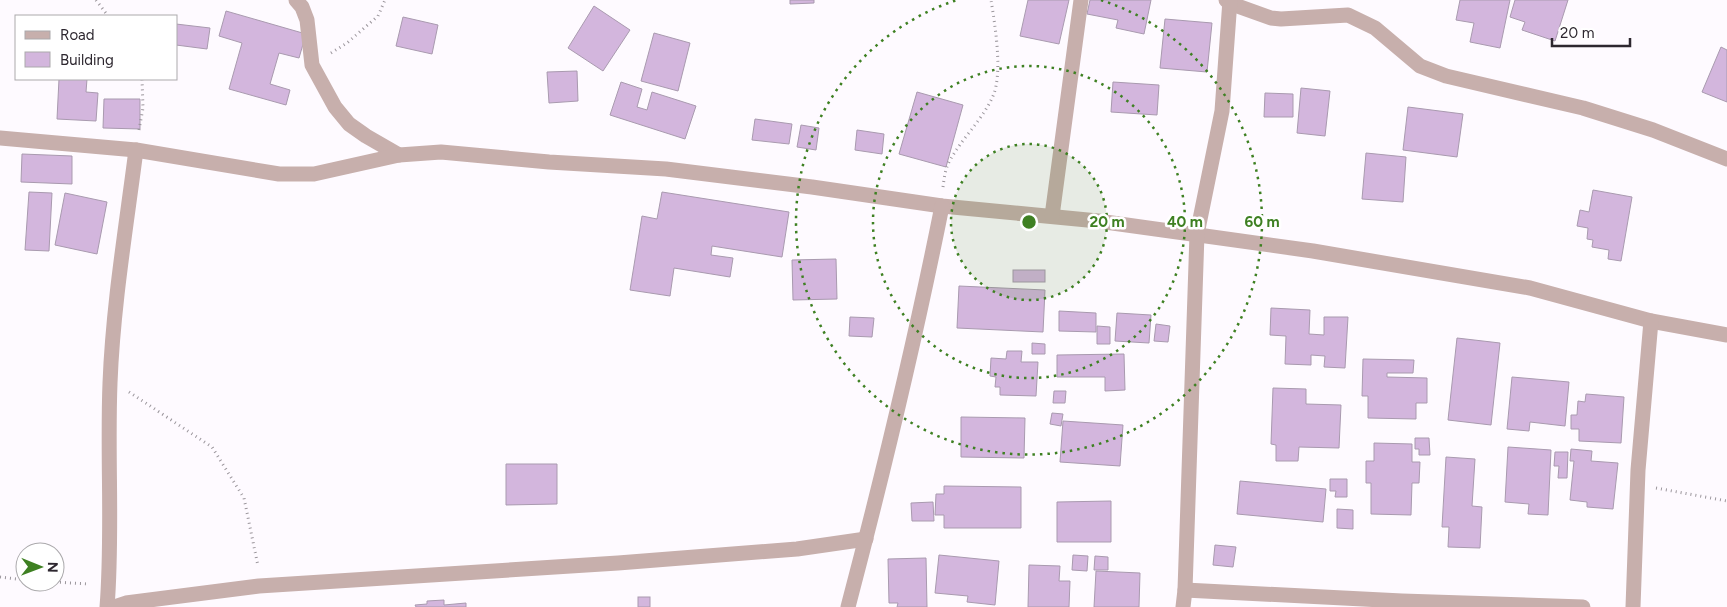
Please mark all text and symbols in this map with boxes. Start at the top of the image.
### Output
legend [15,15,178,80]
scale bar [1552,15,1630,47]
text: 20 m [1560,24,1594,42]
text: Road [60,26,95,44]
text: Building [60,51,114,69]
centre of rings [1020,213,1038,231]
text: 20 m [1089,213,1125,231]
text: 40 m [1167,213,1203,231]
text: 60 m [1244,213,1280,231]
north arrow [15,542,65,592]
text: N [44,562,61,573]

